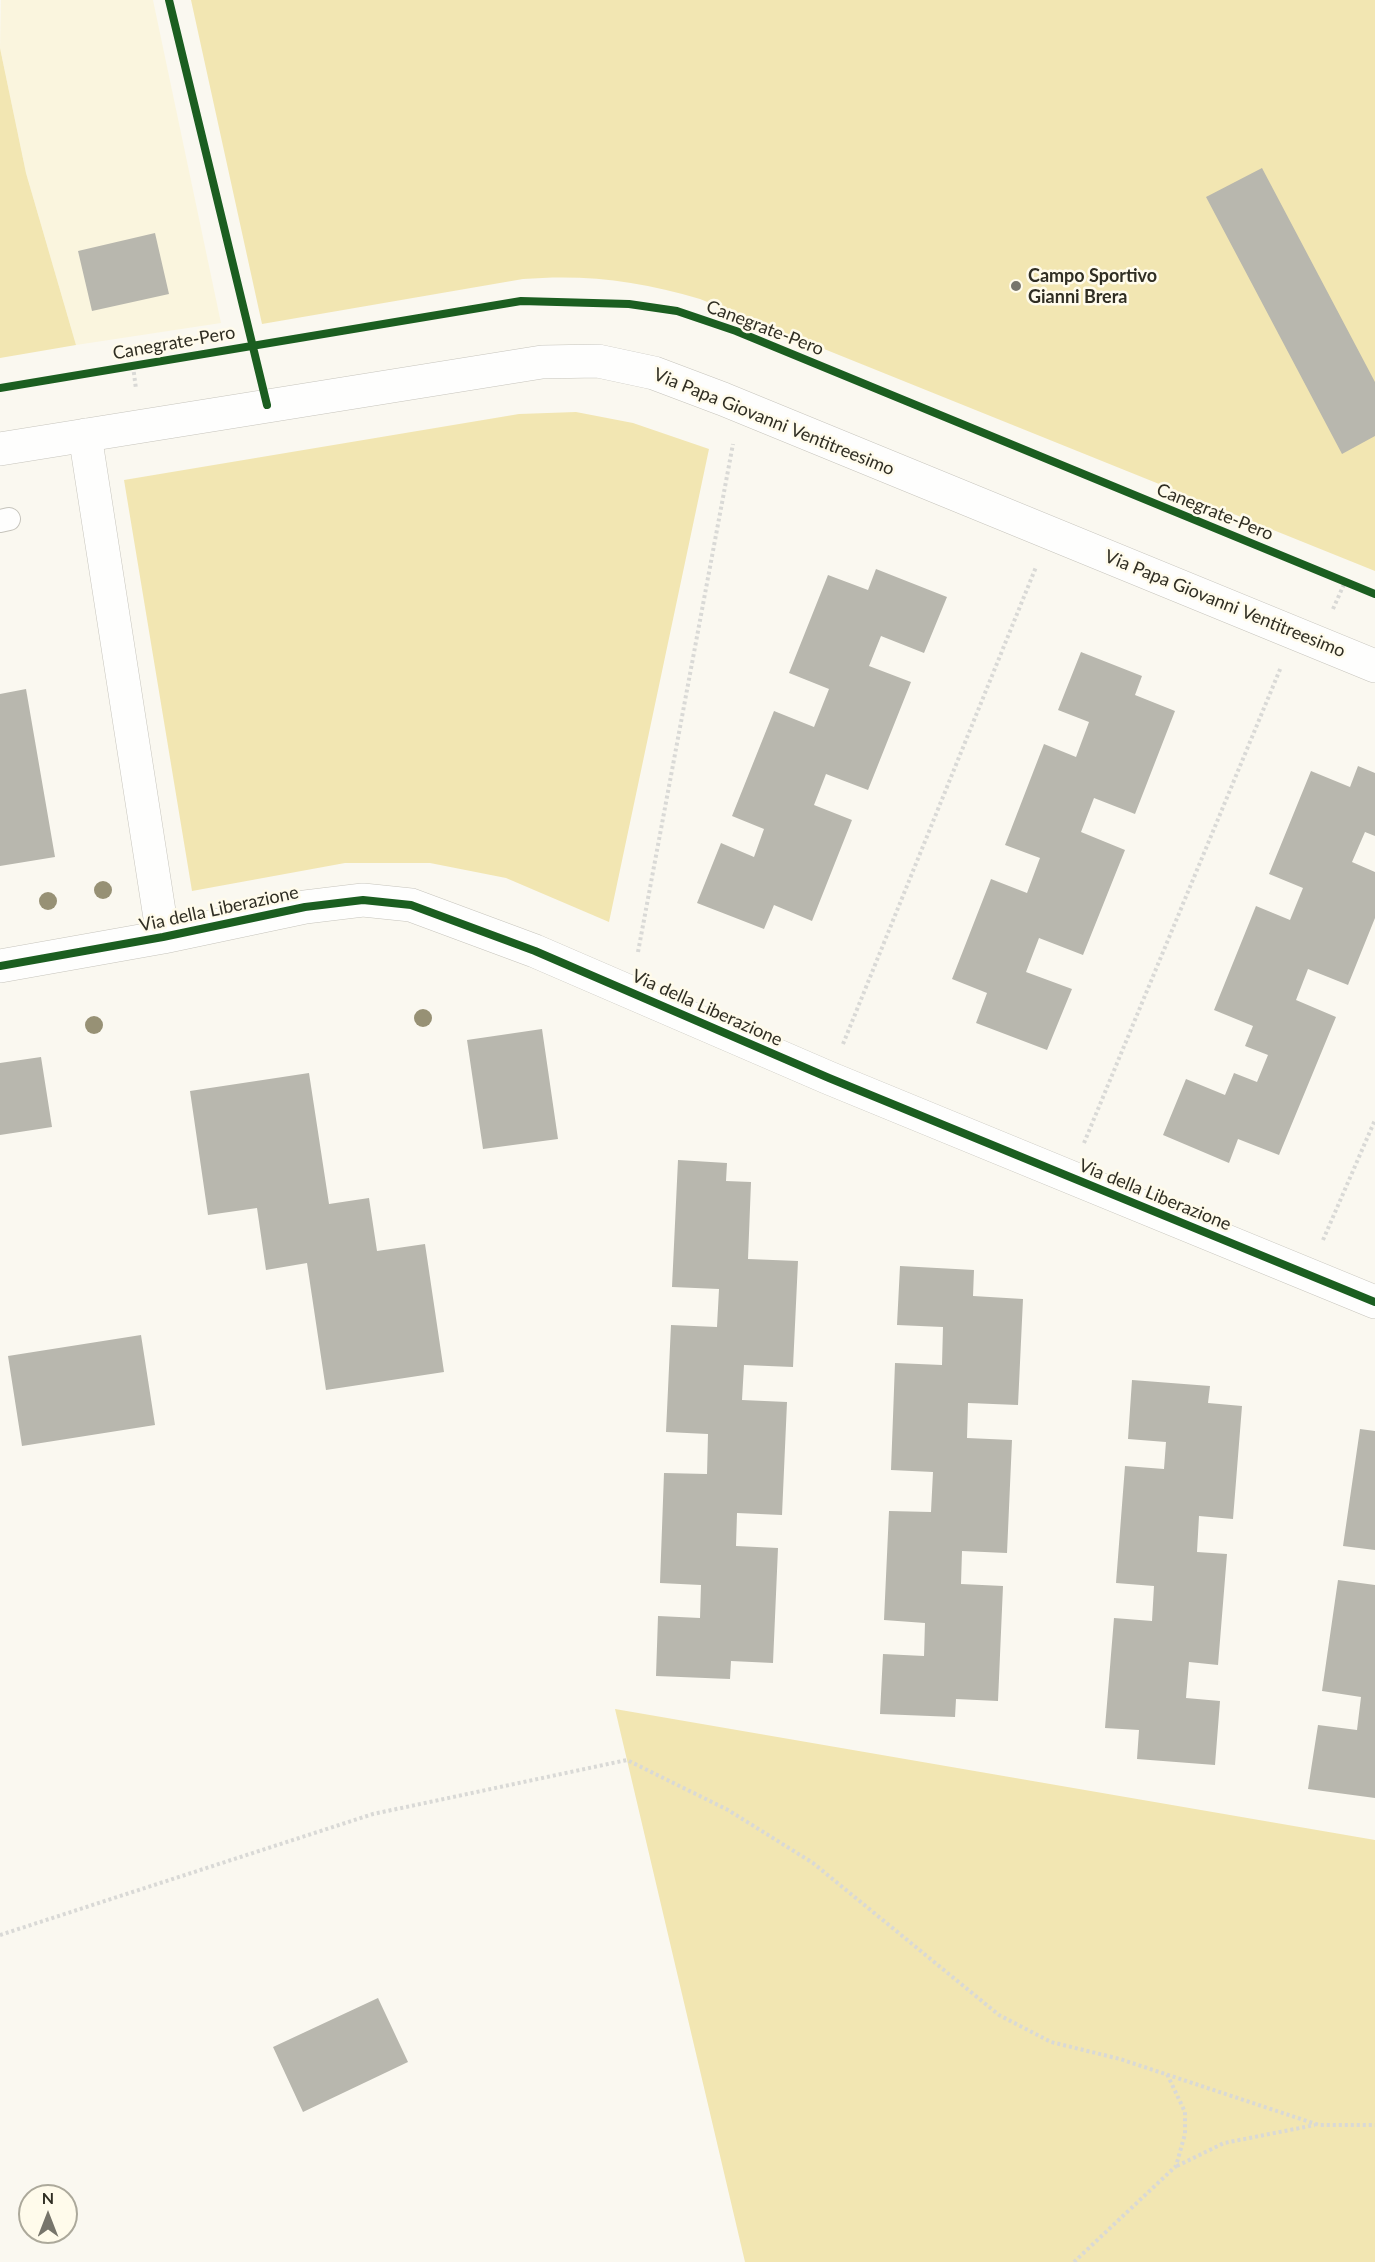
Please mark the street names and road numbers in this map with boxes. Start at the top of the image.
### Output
street label: Canegrate-Pero [703,296,827,360]
street label: Canegrate-Pero [111,322,237,364]
street label: Via Papa Giovanni Ventitreesimo [650,364,898,480]
street label: Canegrate-Pero [1153,479,1277,545]
street label: Via Papa Giovanni Ventitreesimo [1101,546,1349,662]
street label: Via della Liberazione [137,882,301,936]
street label: Via della Liberazione [628,965,786,1051]
street label: Via della Liberazione [1076,1155,1234,1235]

